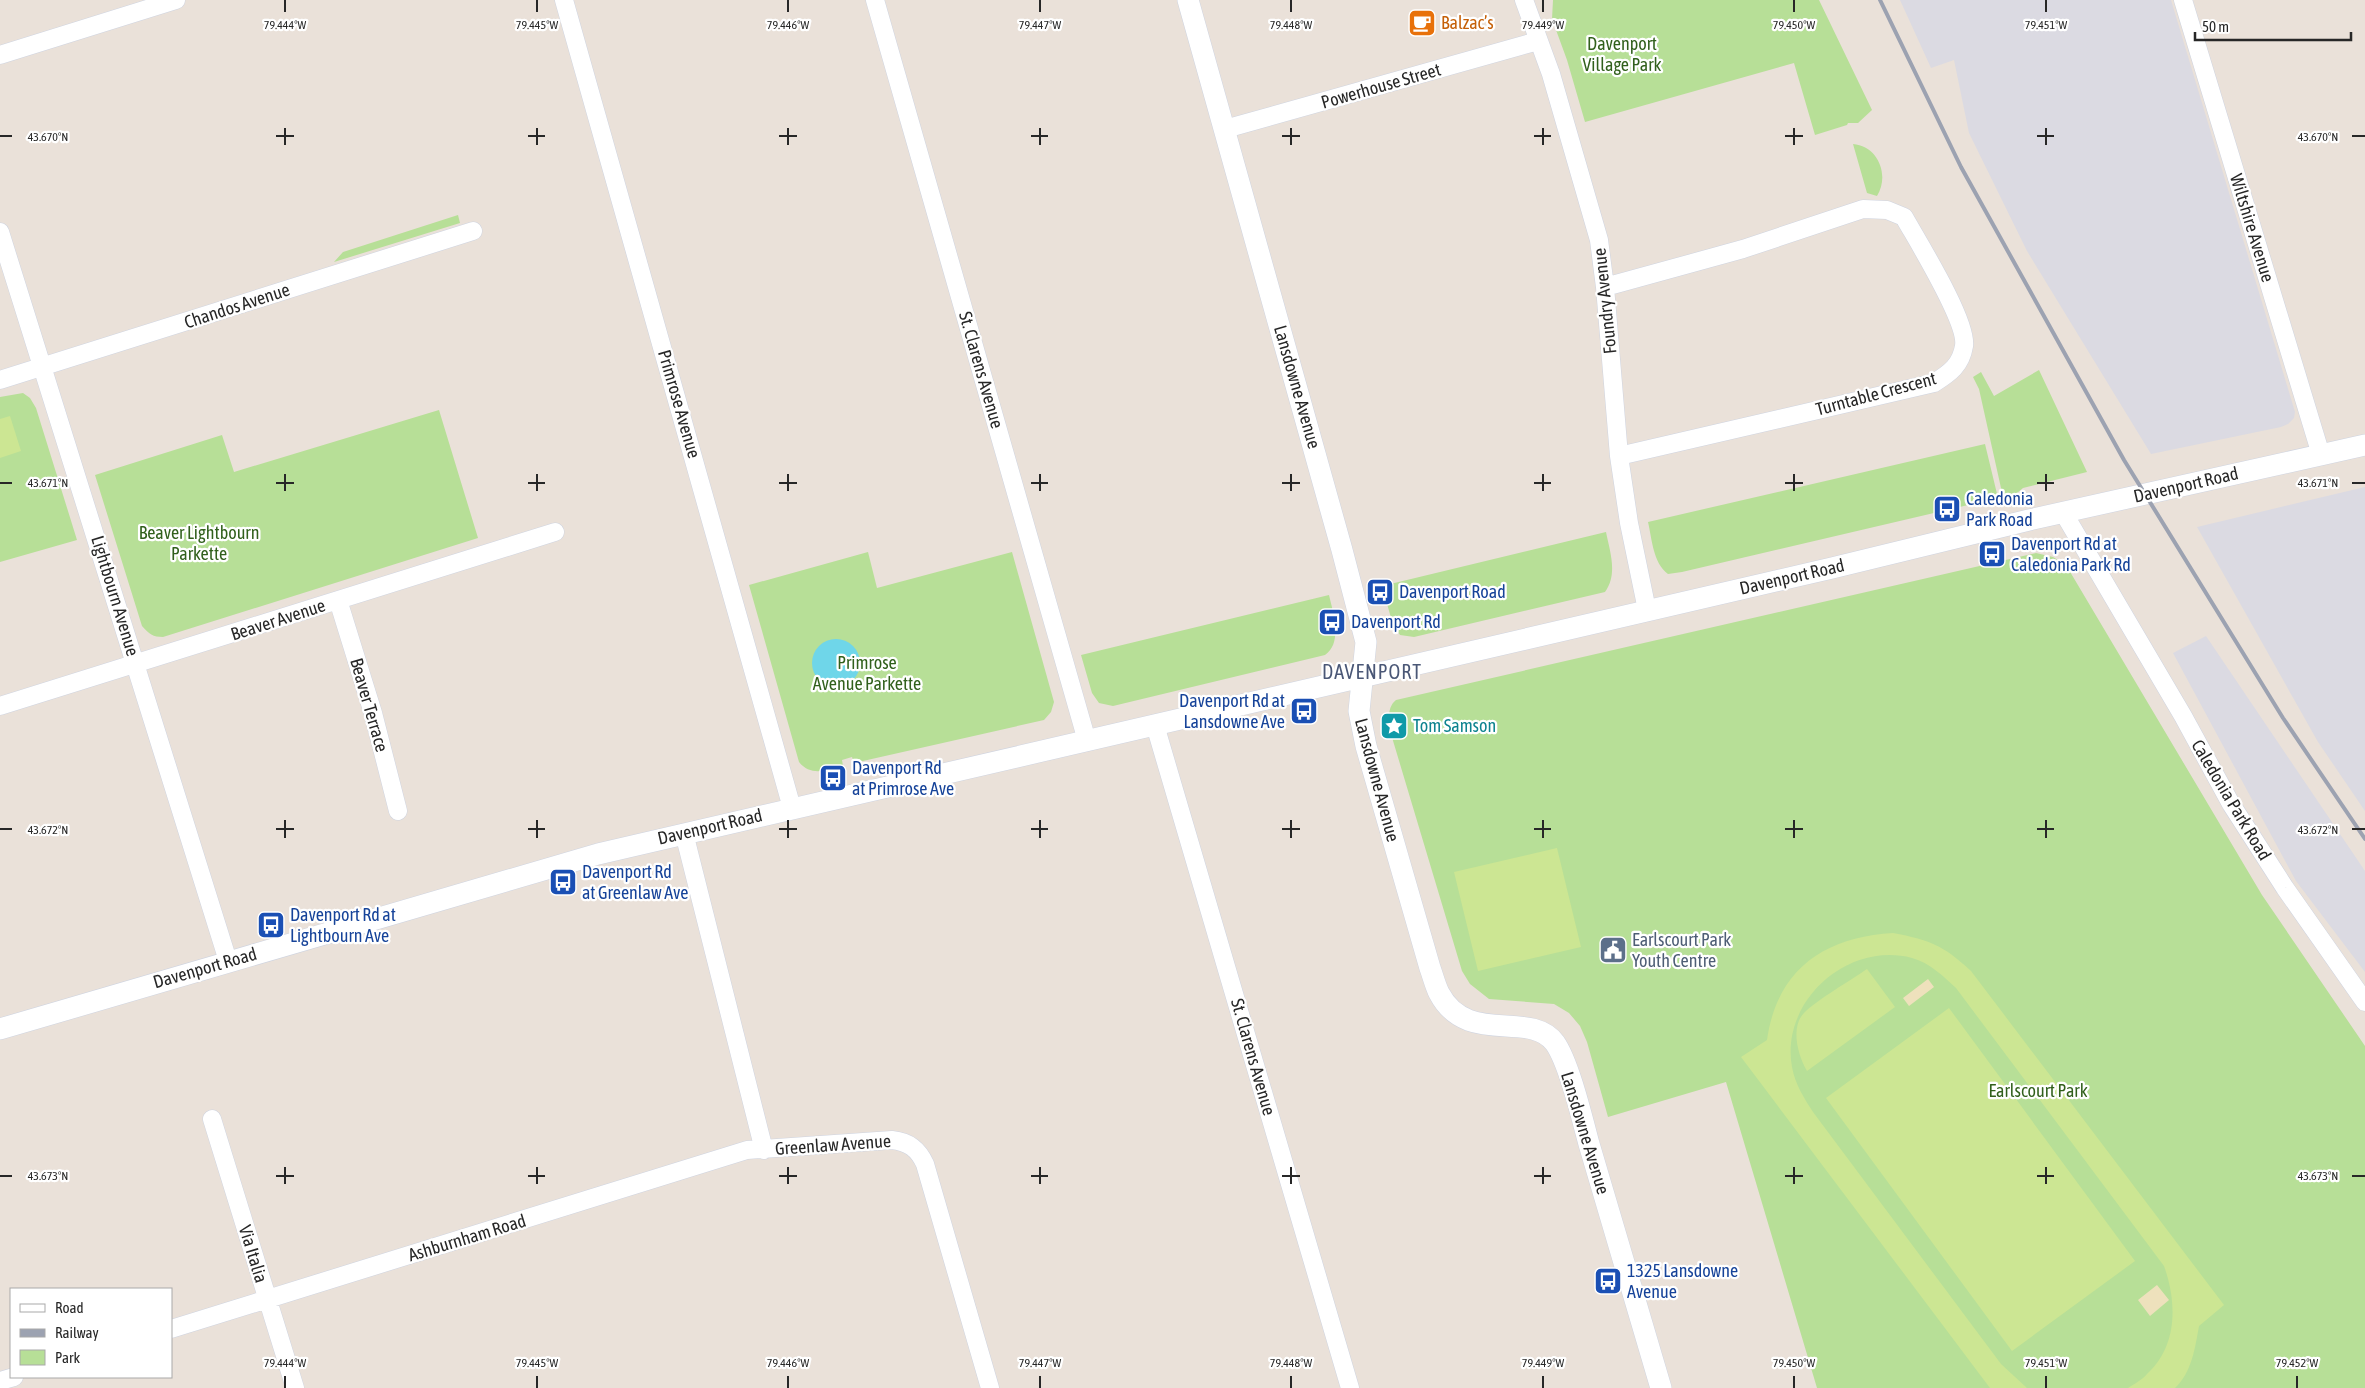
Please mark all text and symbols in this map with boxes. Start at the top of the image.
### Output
cafe icon: Balzac’s [1407,8,1437,38]
scale bar [2195,10,2351,42]
place label: Balzac’s [1441,12,1494,33]
text: 79.444°W [264,18,306,32]
text: 79.445°W [516,18,558,32]
text: 79.446°W [767,18,809,32]
text: 79.447°W [1019,18,1061,32]
text: 79.448°W [1270,18,1312,32]
text: 79.449°W [1522,18,1564,32]
text: 79.450°W [1773,18,1815,32]
text: 79.451°W [2025,18,2067,32]
text: 50 m [2202,18,2229,35]
park label: Davenport Village Park [1583,33,1662,75]
street label: Powerhouse Street [1319,58,1443,113]
text: 43.670°N [28,130,68,144]
text: 43.670°N [2298,130,2338,144]
street label: Wiltshire Avenue [2226,171,2279,285]
street label: Foundry Avenue [1589,247,1621,355]
street label: Chandos Avenue [181,279,292,332]
street label: St. Clarens Avenue [955,309,1008,431]
street label: Lansdowne Avenue [1270,323,1325,451]
street label: Primrose Avenue [654,347,705,461]
street label: Turntable Crescent [1813,367,1938,420]
street label: Davenport Road [2132,462,2240,507]
text: 43.671°N [28,476,68,490]
text: 43.671°N [2298,476,2338,490]
place label: Caledonia Park Road [1966,488,2033,530]
bus stop icon: Caledonia Park Road [1932,494,1962,524]
park label: Beaver Lightbourn Parkette [139,522,259,564]
street label: Lightbourn Avenue [87,533,144,659]
place label: Davenport Rd at Caledonia Park Rd [2011,533,2131,575]
bus stop icon: Davenport Rd at Caledonia Park Rd [1977,539,2007,569]
street label: Davenport Road [1738,554,1846,599]
bus stop icon: Davenport Road [1365,577,1395,607]
place label: Davenport Road [1399,581,1506,602]
street label: Beaver Avenue [228,594,328,645]
bus stop icon: Davenport Rd [1317,607,1347,637]
place label: Davenport Rd [1351,611,1441,632]
park label: Primrose Avenue Parkette [813,652,921,694]
street label: Beaver Terrace [346,655,393,754]
district label: DAVENPORT [1322,660,1422,683]
place label: Davenport Rd at Lansdowne Ave [1179,690,1285,732]
bus stop icon: Davenport Rd at Lansdowne Ave [1289,696,1319,726]
place icon: Tom Samson [1379,711,1409,741]
place label: Tom Samson [1413,715,1496,736]
street label: Lansdowne Avenue [1351,716,1404,844]
street label: Caledonia Park Road [2187,736,2276,864]
place label: Davenport Rd at Primrose Ave [852,757,954,799]
bus stop icon: Davenport Rd at Primrose Ave [818,763,848,793]
street label: Davenport Road [656,804,764,849]
text: 43.672°N [28,823,68,837]
text: 43.672°N [2298,823,2338,837]
place label: Davenport Rd at Greenlaw Ave [582,861,688,903]
bus stop icon: Davenport Rd at Greenlaw Ave [548,867,578,897]
place label: Davenport Rd at Lightbourn Ave [290,904,396,946]
bus stop icon: Davenport Rd at Lightbourn Ave [256,910,286,940]
place label: Earlscourt Park Youth Centre [1632,929,1731,971]
public building icon: Earlscourt Park Youth Centre [1598,935,1628,965]
street label: Davenport Road [151,943,259,992]
street label: St. Clarens Avenue [1227,996,1280,1118]
street label: Lansdowne Avenue [1557,1069,1614,1197]
park label: Earlscourt Park [1988,1080,2088,1101]
street label: Greenlaw Avenue [774,1130,892,1159]
text: 43.673°N [28,1169,68,1183]
text: 43.673°N [2298,1169,2338,1183]
street label: Ashburnham Road [405,1210,528,1265]
street label: Via Italia [235,1222,272,1285]
place label: 1325 Lansdowne Avenue [1627,1260,1738,1302]
bus stop icon: 1325 Lansdowne Avenue [1593,1266,1623,1296]
legend [10,1288,172,1378]
text: Road [55,1299,84,1316]
text: Railway [55,1324,99,1341]
text: Park [55,1349,80,1366]
text: 79.444°W [264,1356,306,1370]
text: 79.445°W [516,1356,558,1370]
text: 79.446°W [767,1356,809,1370]
text: 79.447°W [1019,1356,1061,1370]
text: 79.448°W [1270,1356,1312,1370]
text: 79.449°W [1522,1356,1564,1370]
text: 79.450°W [1773,1356,1815,1370]
text: 79.451°W [2025,1356,2067,1370]
text: 79.452°W [2276,1356,2318,1370]

